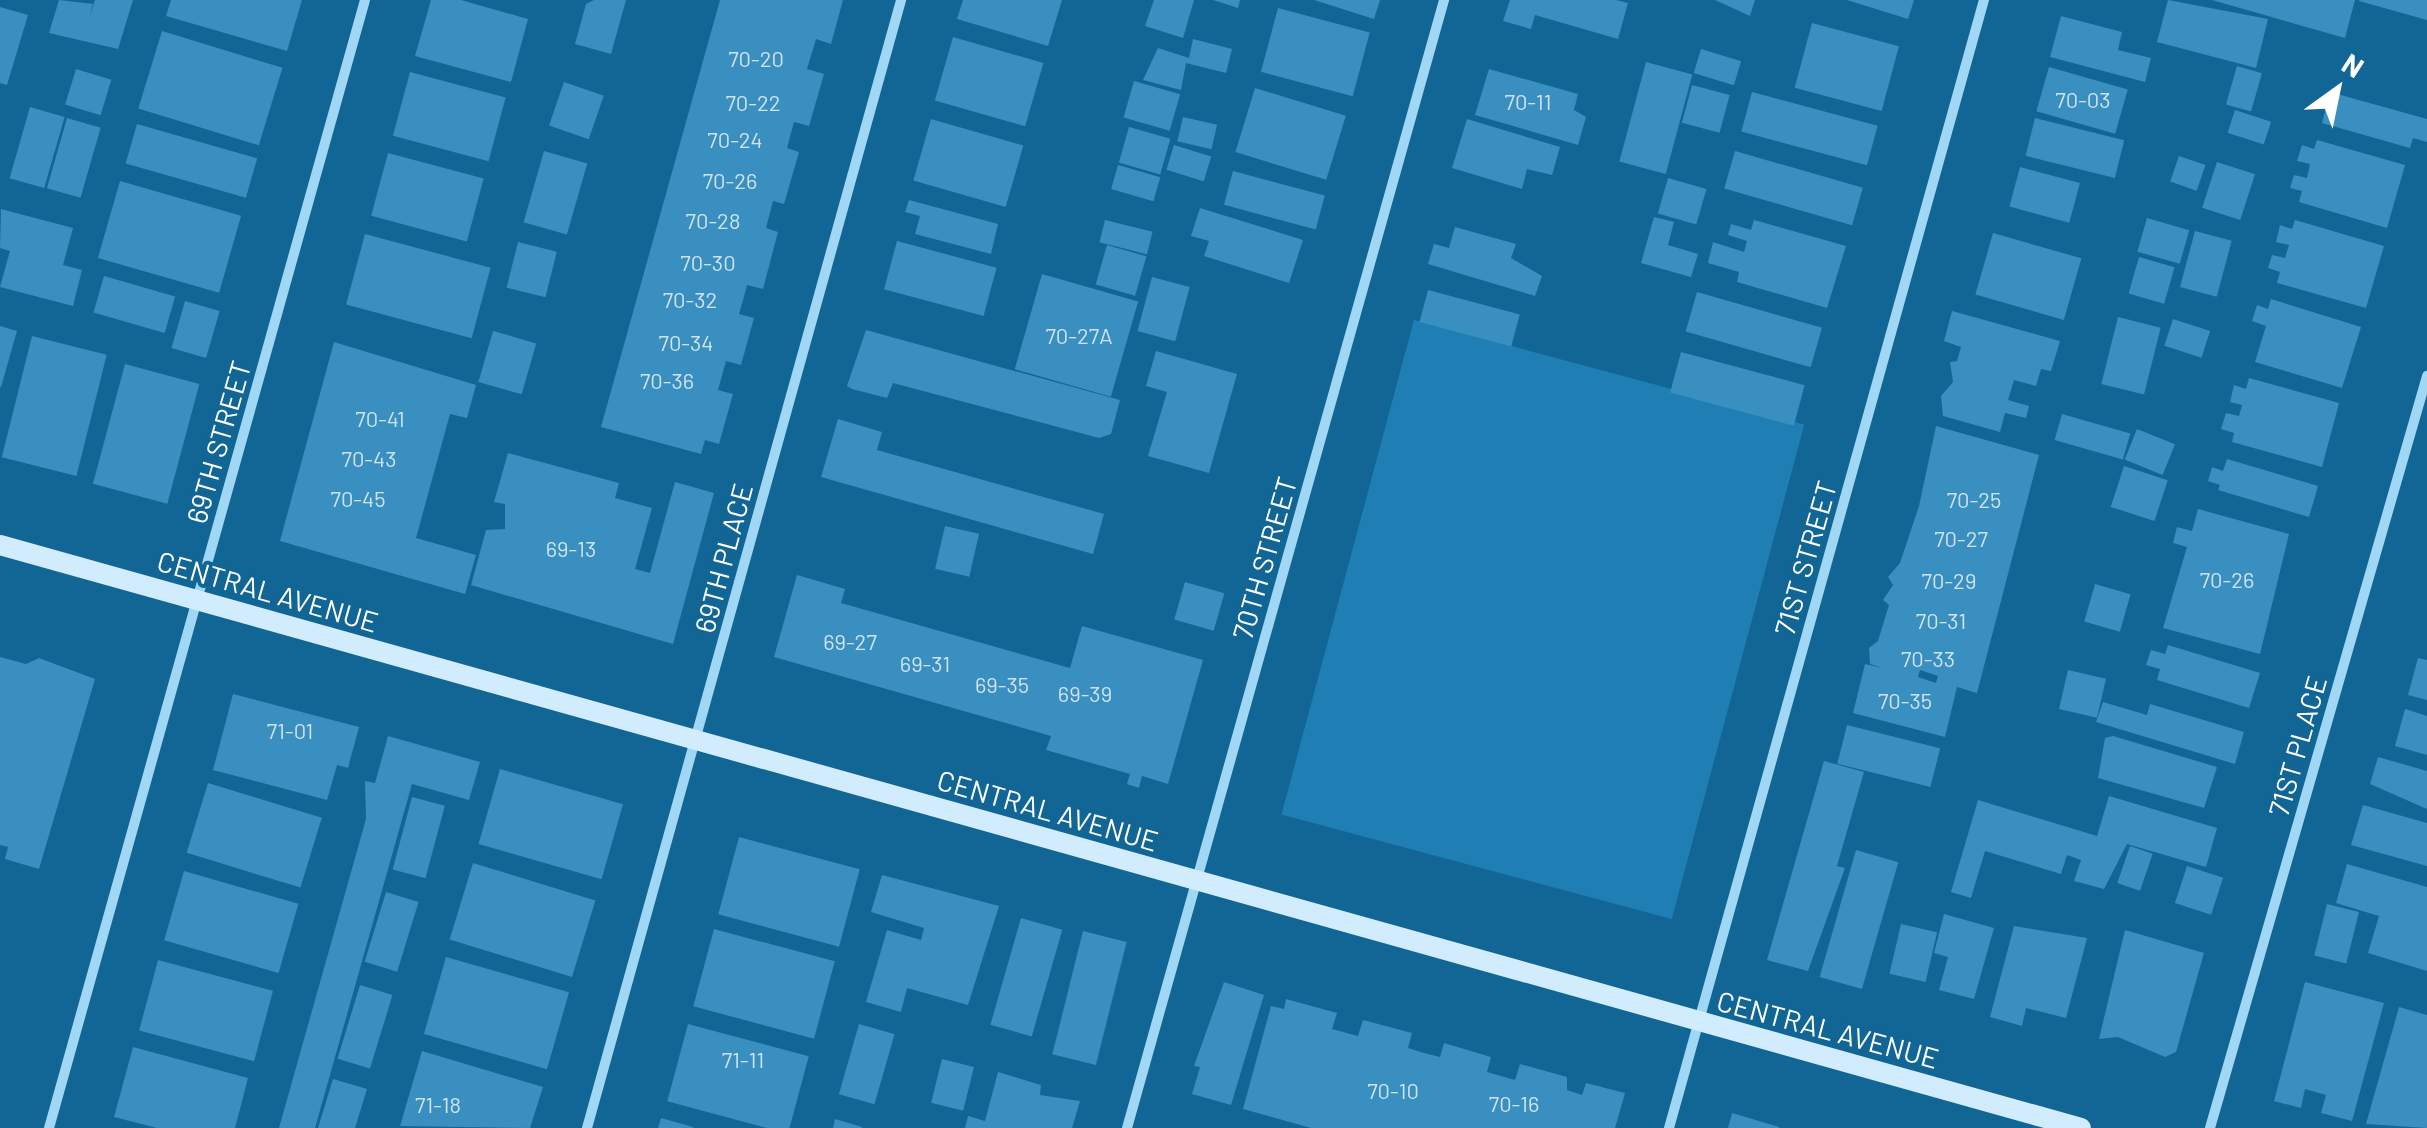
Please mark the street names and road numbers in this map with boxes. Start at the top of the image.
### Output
street label: 69TH STREET [179,357,257,527]
street label: 70TH STREET [1225,473,1303,643]
street label: 71ST STREET [1767,477,1843,639]
street label: 69TH PLACE [687,480,759,636]
street label: CENTRAL AVENUE [154,543,382,639]
street label: 71ST PLACE [2261,672,2333,820]
street label: CENTRAL AVENUE [934,762,1162,858]
street label: CENTRAL AVENUE [1713,983,1943,1075]

